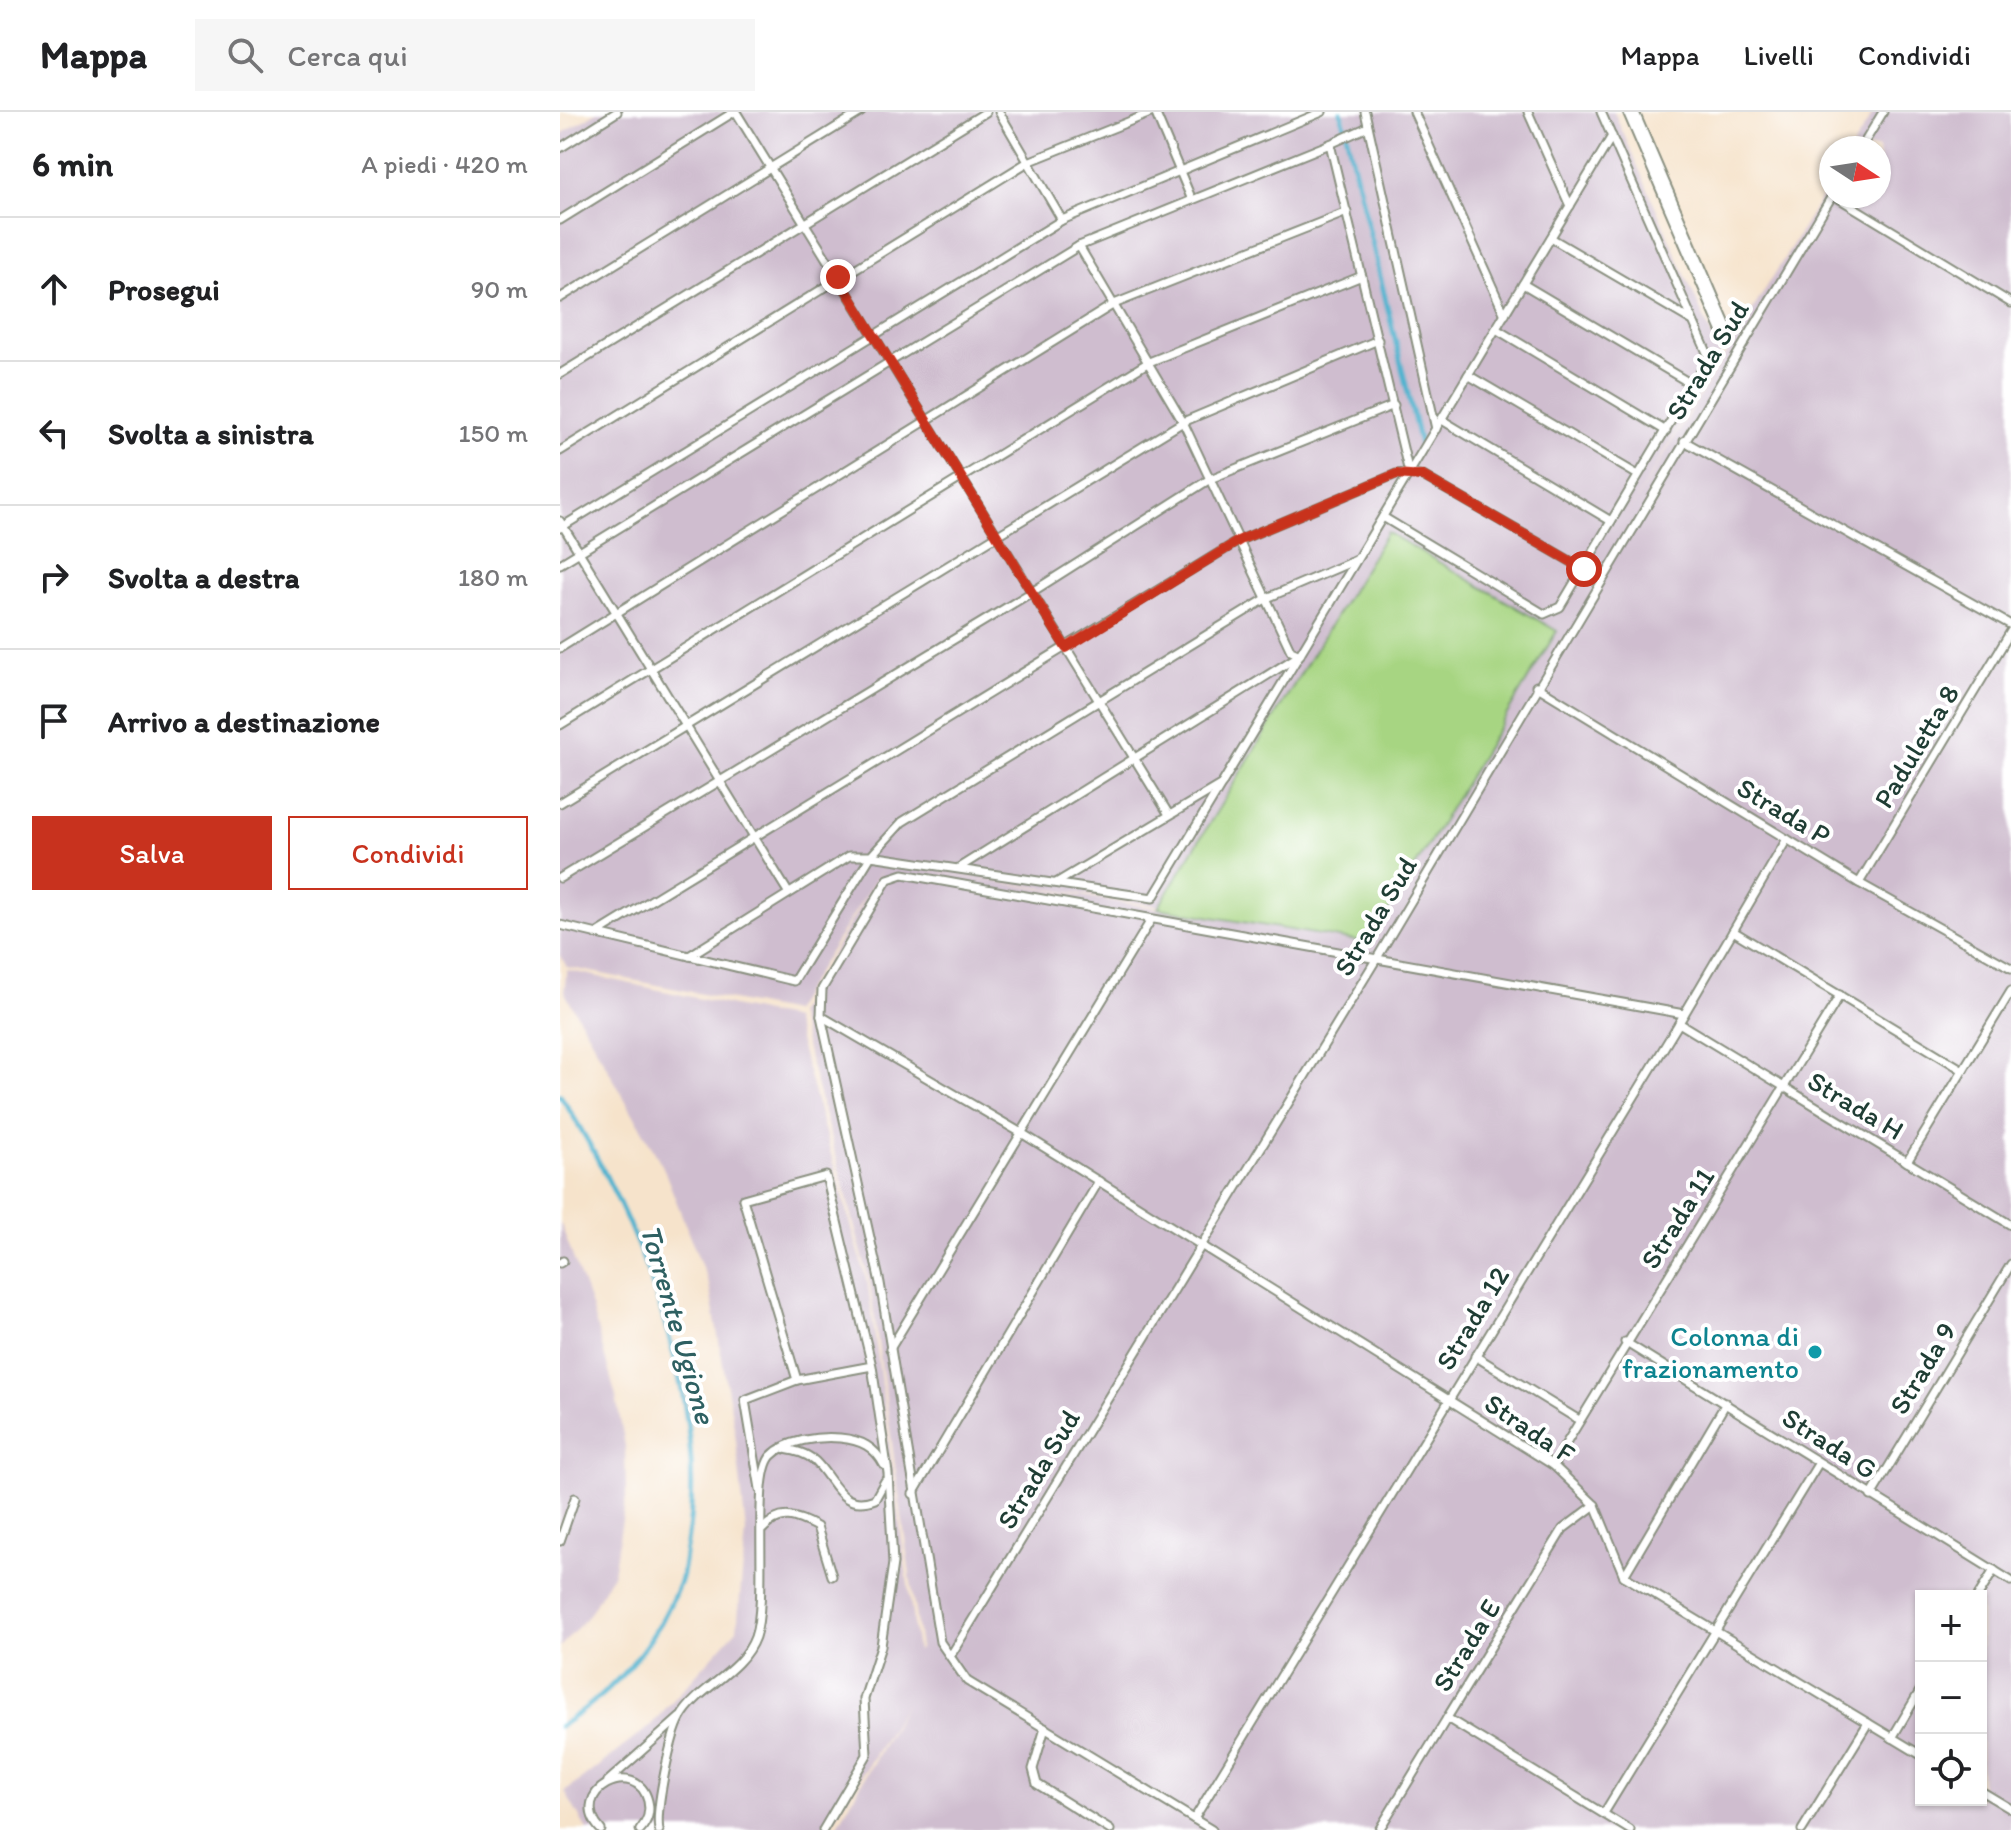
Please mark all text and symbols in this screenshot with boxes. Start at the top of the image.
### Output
search box [195,19,755,91]
text: Mappa [40,32,147,78]
icon: search [223,33,267,77]
text: Cerca qui [287,37,408,74]
text: Mappa [1620,38,1699,72]
text: Livelli [1743,38,1814,72]
text: Condividi [1858,38,1971,72]
north arrow [1819,136,1891,208]
text: 6 min [32,144,113,185]
text: A piedi · 420 m [361,148,528,180]
route end [820,259,856,295]
icon: ahead [32,267,76,311]
text: Prosegui [108,271,220,308]
text: 90 m [471,273,528,305]
street label: Strada Sud [1658,294,1756,426]
icon: left [32,411,76,455]
text: Svolta a sinistra [108,415,314,452]
text: 150 m [459,417,528,449]
route start [1566,551,1602,587]
icon: right [32,555,76,599]
text: Svolta a destra [108,559,299,596]
text: 180 m [458,561,528,593]
street label: Paduletta 8 [1866,678,1966,814]
icon: arrive [32,699,76,743]
text: Arrivo a destinazione [108,703,380,740]
street label: Strada P [1731,770,1837,852]
button: Salva [32,816,272,890]
button: Condividi [288,816,528,890]
street label: Strada Sud [1326,850,1424,982]
street label: Strada H [1802,1063,1910,1147]
street label: Strada 11 [1633,1161,1721,1275]
water label: Torrente Ugione [632,1220,725,1429]
street label: Strada 12 [1428,1260,1516,1376]
street label: Strada 9 [1881,1316,1963,1420]
place label: Colonna di frazionamento [1622,1319,1799,1385]
marker: Colonna di frazionamento [1806,1343,1824,1361]
street label: Strada F [1479,1386,1582,1471]
street label: Strada G [1776,1400,1884,1486]
street label: Strada Sud [989,1403,1087,1535]
map controls [1915,1590,1987,1806]
button: + [1915,1590,1987,1662]
street label: Strada E [1425,1593,1507,1697]
button: − [1915,1662,1987,1734]
button: locate [1915,1734,1987,1806]

